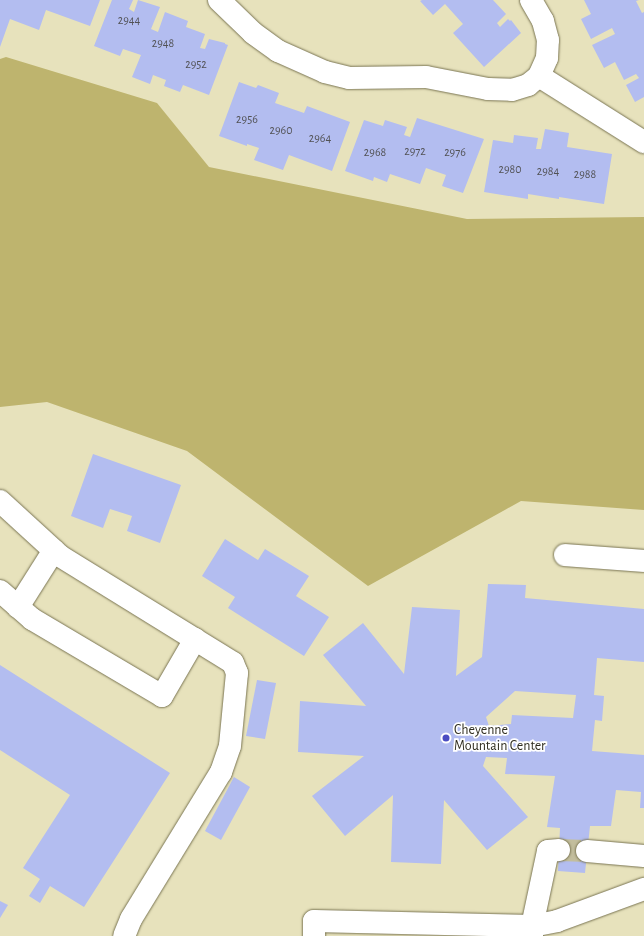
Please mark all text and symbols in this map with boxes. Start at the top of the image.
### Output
house number: 2944 [118,14,140,28]
house number: 2948 [152,37,174,51]
house number: 2952 [185,58,207,72]
house number: 2956 [236,113,258,127]
house number: 2960 [269,124,293,138]
house number: 2964 [309,132,331,146]
house number: 2972 [404,145,426,159]
house number: 2968 [364,146,386,160]
house number: 2976 [444,146,466,160]
house number: 2980 [498,163,522,177]
house number: 2984 [537,165,559,179]
house number: 2988 [574,168,596,182]
place label: Cheyenne Mountain Center [454,722,546,754]
marker: Cheyenne Mountain Center [441,733,451,743]

